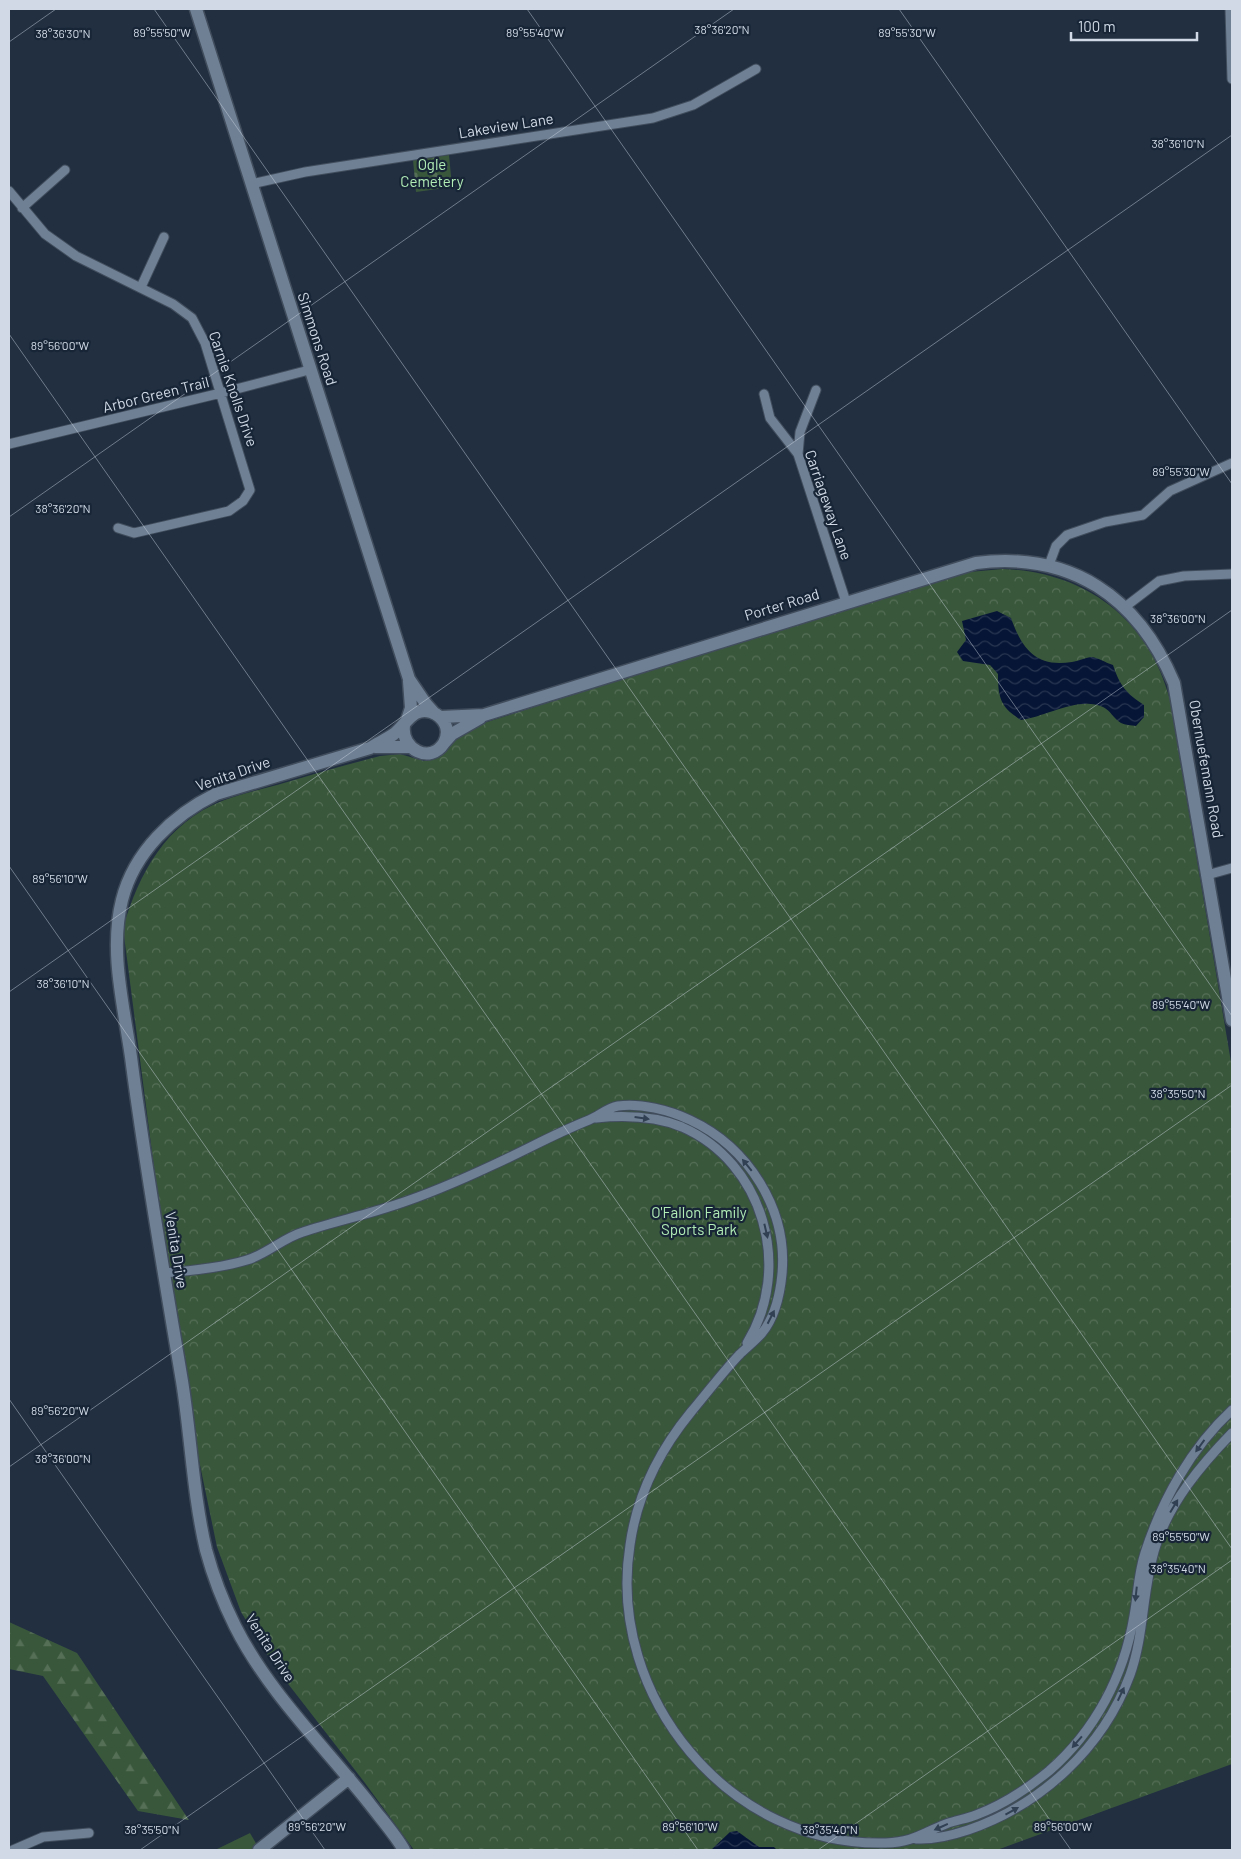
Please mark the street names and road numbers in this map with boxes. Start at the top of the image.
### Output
street label: Lakeview Lane [457,109,555,141]
street label: Simmons Road [294,290,341,388]
street label: Carnie Knolls Drive [206,329,262,449]
street label: Arbor Green Trail [101,372,211,416]
street label: Carriageway Lane [802,447,856,562]
street label: Porter Road [742,584,821,624]
street label: Obernuefemann Road [1186,698,1228,839]
street label: Venita Drive [193,752,272,794]
street label: Venita Drive [162,1210,192,1290]
street label: Venita Drive [242,1610,300,1685]

